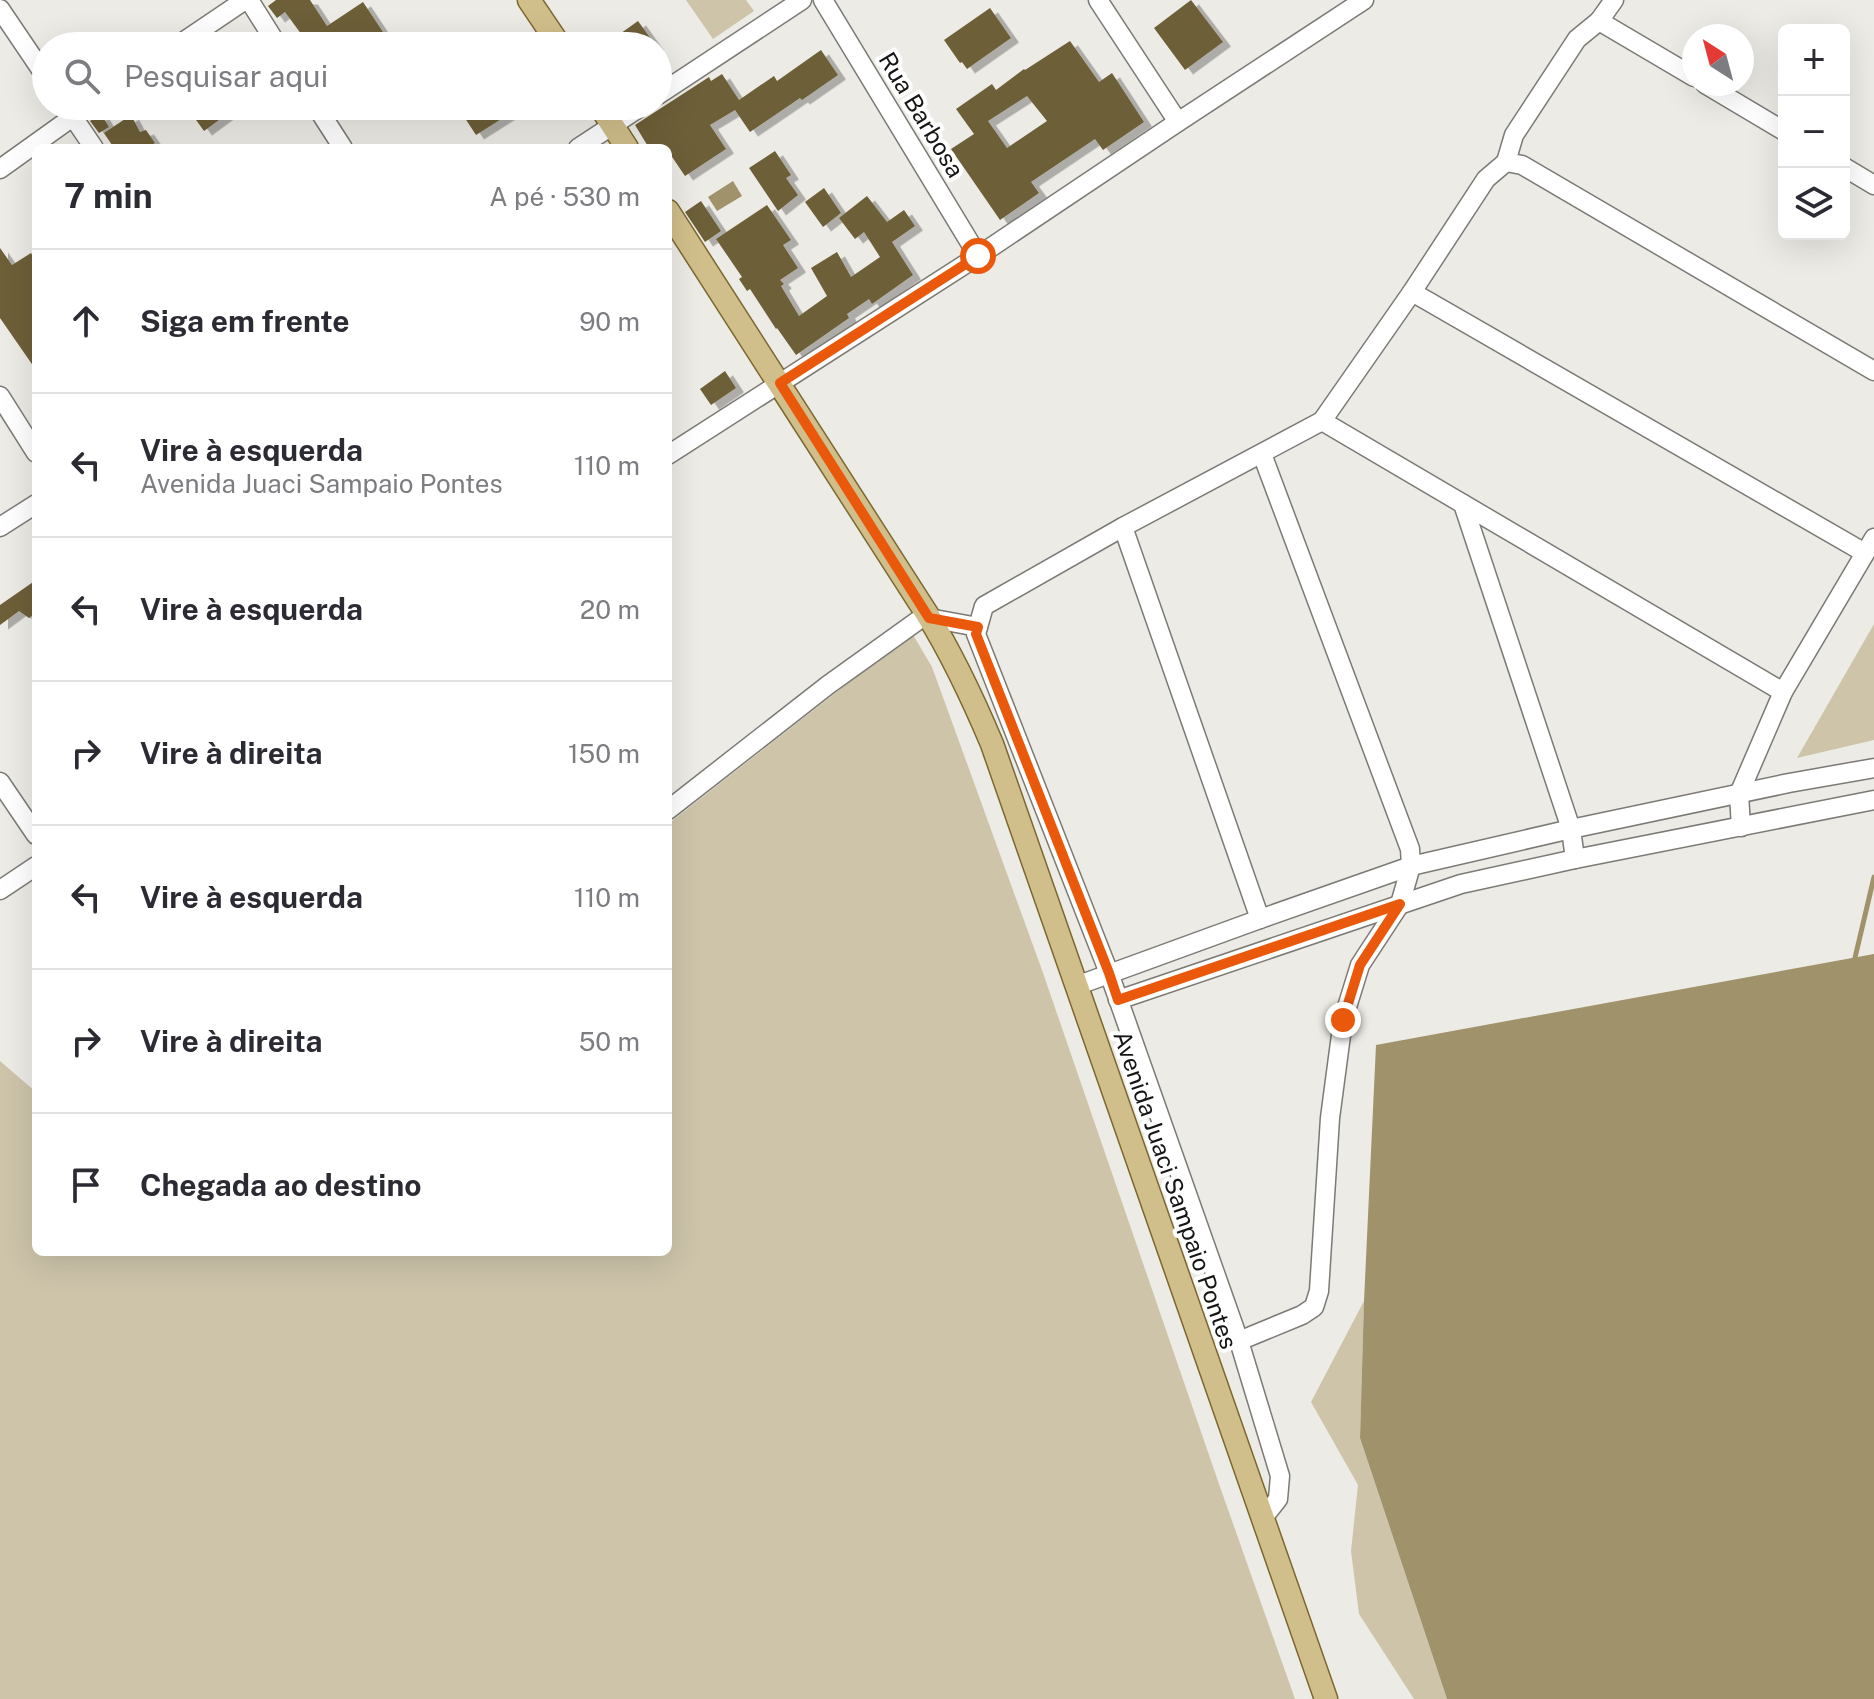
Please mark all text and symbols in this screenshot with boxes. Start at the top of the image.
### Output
north arrow [1682,24,1754,96]
map controls [1778,24,1850,240]
button: + [1778,24,1850,96]
search box [32,32,672,120]
street label: Rua Barbosa [874,47,970,182]
icon: search [60,54,104,98]
text: Pesquisar aqui [124,58,328,94]
button: − [1778,96,1850,168]
button: layers [1778,168,1850,240]
text: 7 min [64,176,153,216]
text: A pé · 530 m [489,181,640,212]
route start [960,238,996,274]
icon: ahead [64,299,108,343]
text: Siga em frente [140,303,350,339]
text: 90 m [579,306,640,337]
text: Vire à esquerda [140,432,363,468]
icon: left [64,443,108,487]
text: 110 m [574,450,640,481]
text: Avenida Juaci Sampaio Pontes [140,468,503,499]
icon: left [64,587,108,631]
text: Vire à esquerda [140,591,363,627]
text: 20 m [580,594,640,625]
icon: right [64,731,108,775]
text: Vire à direita [140,735,323,771]
text: 150 m [568,738,640,769]
icon: left [64,875,108,919]
text: Vire à esquerda [140,879,363,915]
text: 110 m [574,882,640,913]
route end [1325,1002,1361,1038]
icon: right [64,1019,108,1063]
text: Vire à direita [140,1023,323,1059]
text: 50 m [579,1026,640,1057]
street label: Avenida Juaci Sampaio Pontes [1108,1027,1244,1352]
icon: arrive [64,1163,108,1207]
text: Chegada ao destino [140,1167,421,1203]

